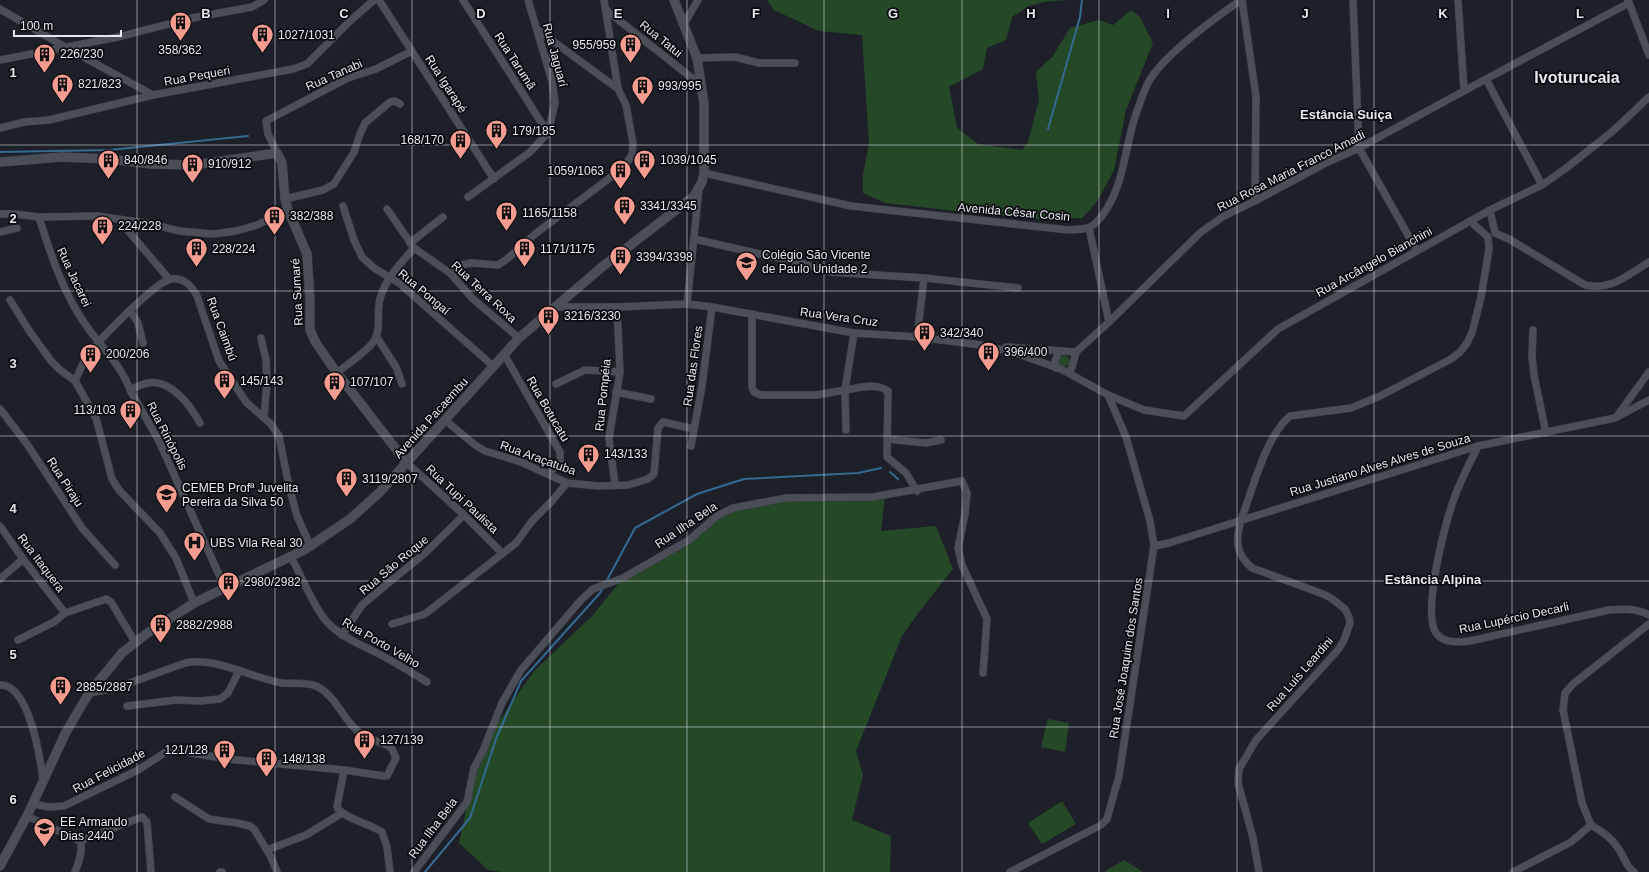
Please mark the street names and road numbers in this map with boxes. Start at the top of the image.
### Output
street label: Rua Tatui [637,18,685,60]
street label: Rua Jaguarí [540,22,570,89]
street label: Rua Tarumã [491,30,539,92]
street label: Rua Igarapé [422,52,470,116]
street label: Rua Tanabi [304,56,364,94]
street label: Rua Pequeri [163,63,231,89]
street label: Rua Rosa Maria Franco Amadi [1215,128,1367,214]
street label: Avenida César Cosin [957,200,1071,224]
street label: Rua Arcângelo Bianchini [1313,224,1435,300]
street label: Rua Jacarei [54,245,94,309]
street label: Rua Sumaré [288,258,306,326]
street label: Rua Terra Roxa [449,258,520,326]
street label: Rua Pongaí [395,266,453,318]
street label: Rua Caimbú [204,295,240,363]
street label: Rua Vera Cruz [799,305,879,329]
street label: Rua das Flores [680,325,706,407]
street label: Rua Pompéia [592,358,614,432]
street label: Rua Botucatu [524,374,572,444]
street label: Avenida Pacaembu [391,375,471,461]
street label: Rua Rinópolis [144,400,190,472]
street label: Rua Justiano Alves Alves de Souza [1288,431,1472,499]
street label: Rua Araçatuba [498,438,578,478]
street label: Rua Piraju [44,455,86,509]
street label: Rua Tupi Paulista [423,462,501,536]
street label: Rua Ilha Bela [652,499,720,551]
street label: Rua Itaquera [15,531,68,595]
street label: Rua São Roque [357,532,431,598]
street label: Rua José Joaquim dos Santos [1106,577,1146,739]
street label: Rua Lupércio Decarli [1458,600,1570,636]
street label: Rua Porto Velho [340,615,423,671]
street label: Rua Luís Leardini [1264,634,1336,714]
street label: Rua Felicidade [70,746,148,796]
street label: Rua Ilha Bela [406,795,460,861]

